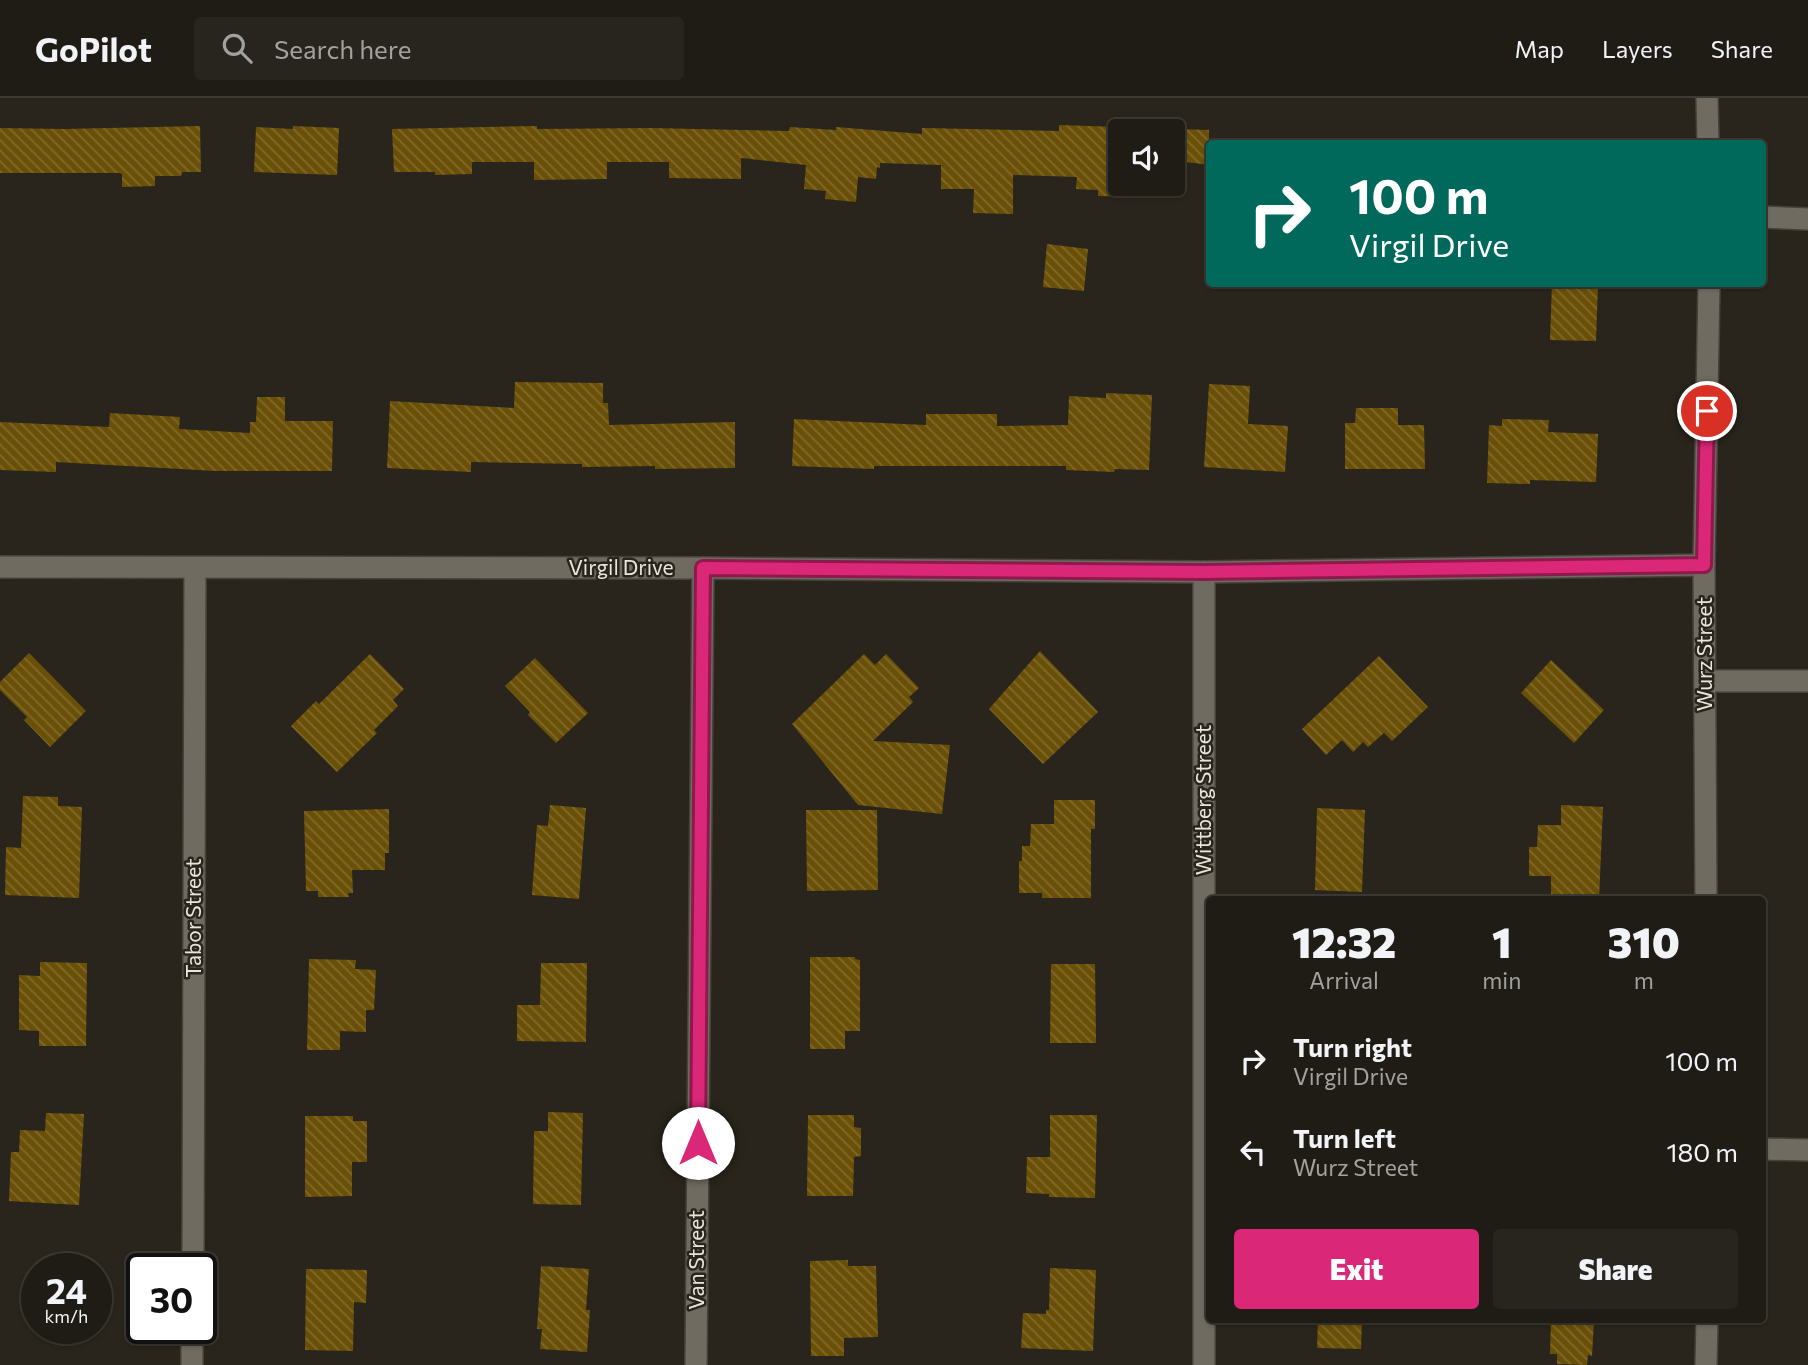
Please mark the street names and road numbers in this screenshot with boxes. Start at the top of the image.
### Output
street label: Virgil Drive [568,554,674,579]
street label: Wurz Street [1691,597,1716,711]
street label: Wittberg Street [1190,725,1215,875]
street label: Tabor Street [180,858,205,978]
street label: Van Street [683,1210,708,1310]

